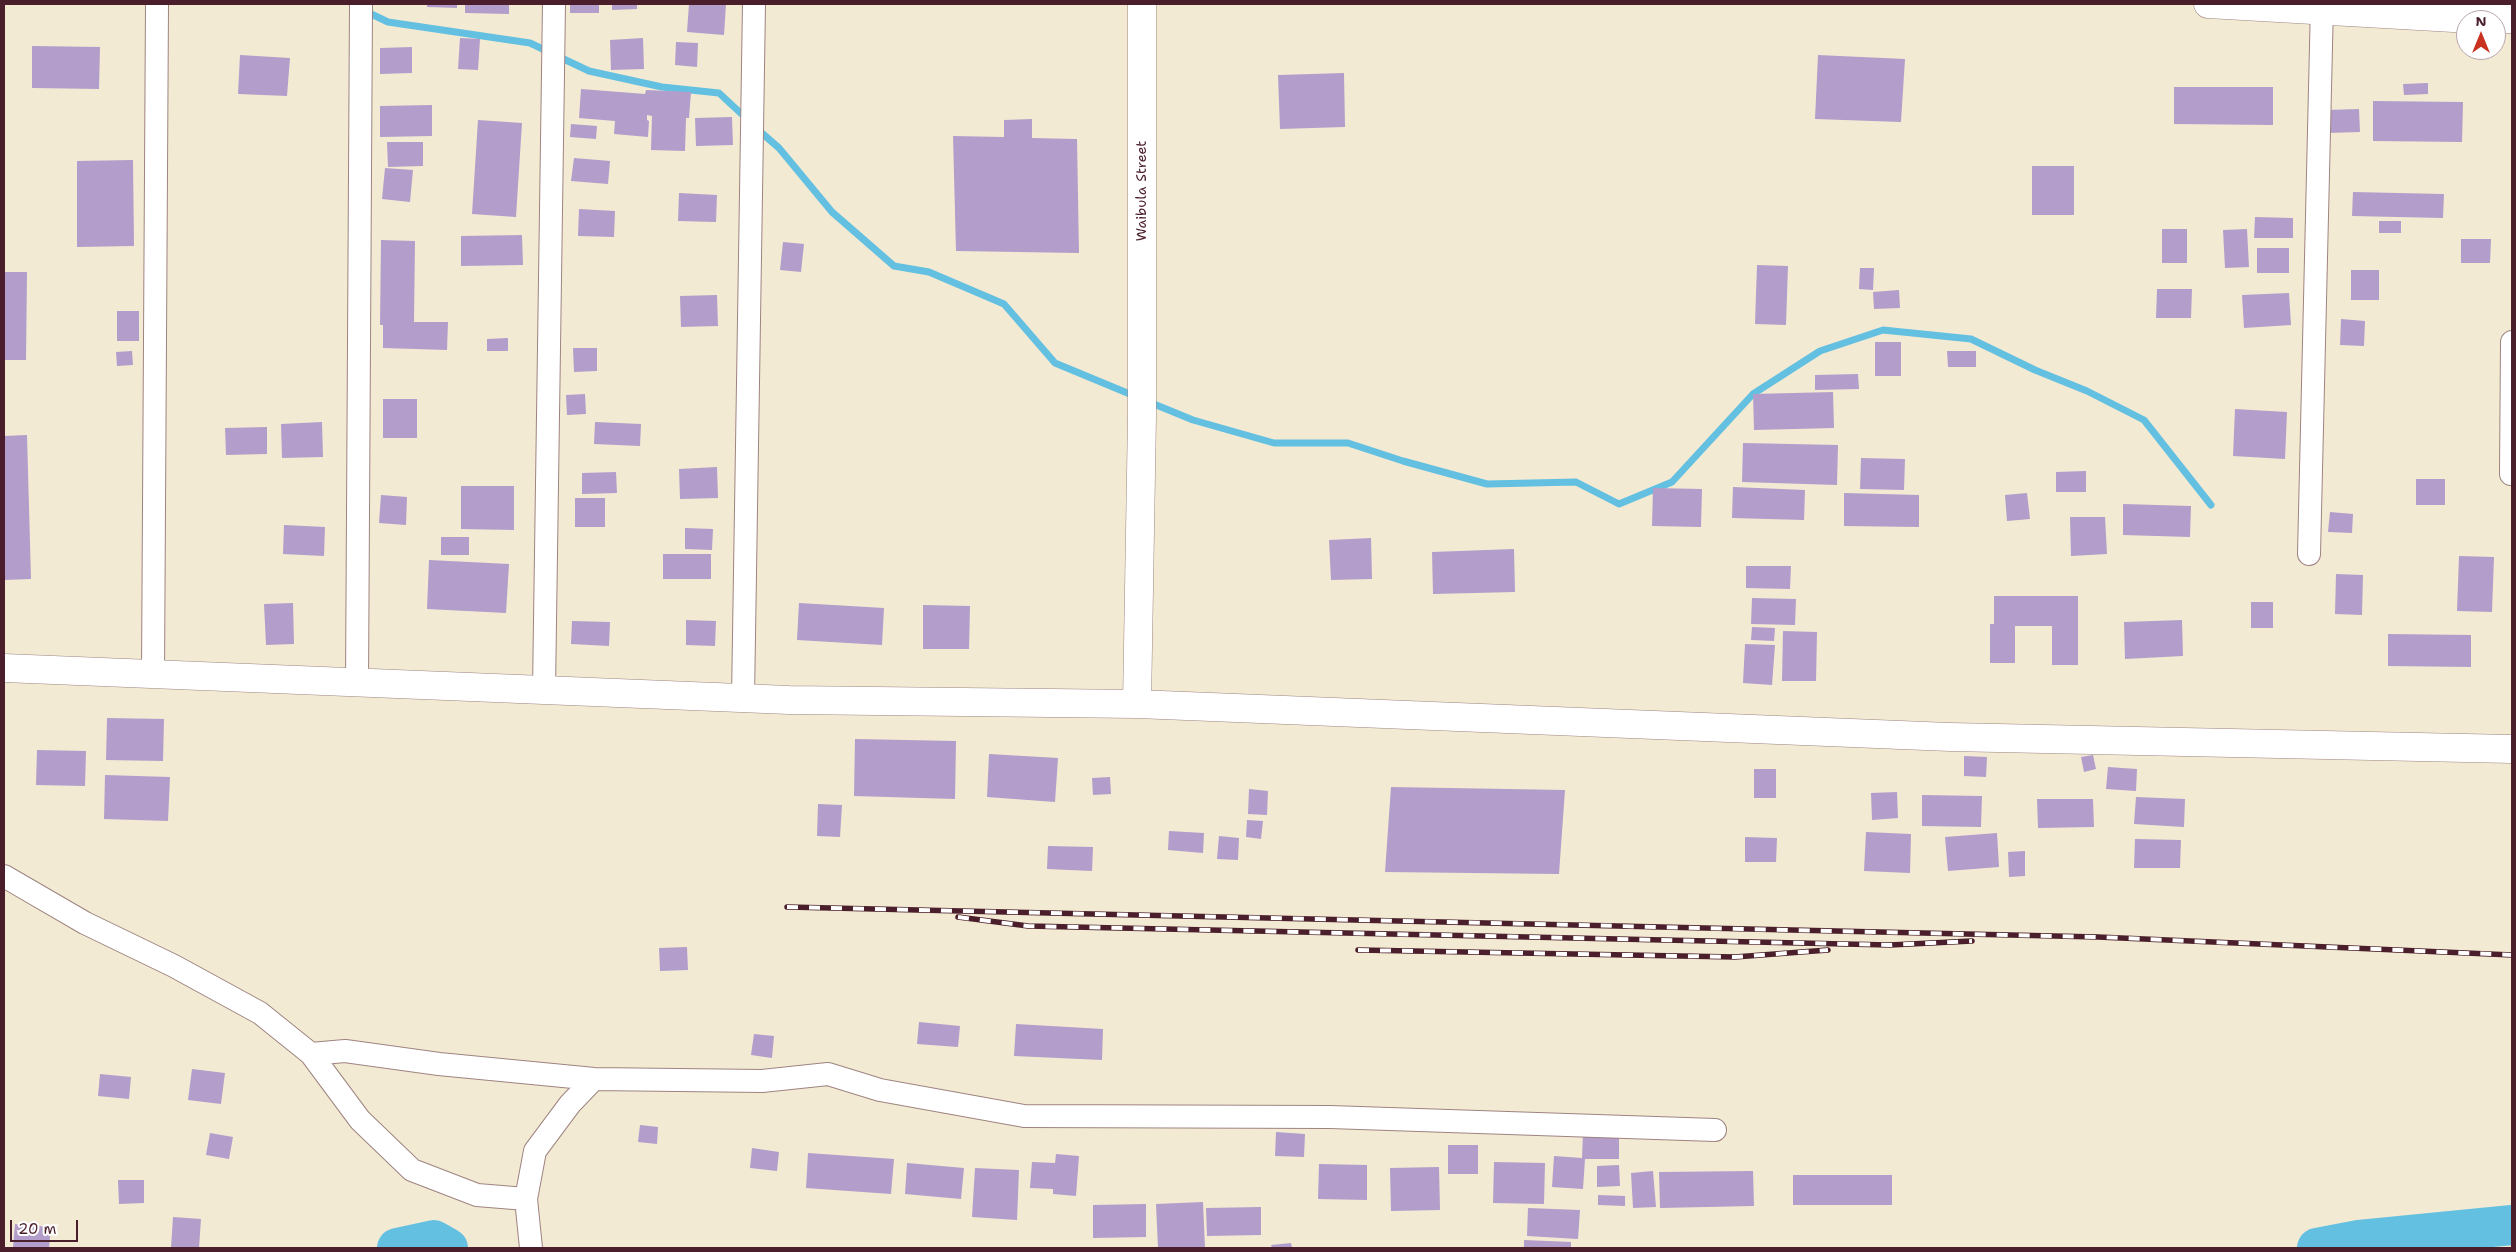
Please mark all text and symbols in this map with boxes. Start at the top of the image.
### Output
north arrow [2456,10,2506,60]
text: N [2475,12,2487,30]
street label: Waibula Street [1134,141,1150,241]
scale bar [12,1210,80,1242]
text: 20 m [18,1219,57,1239]

